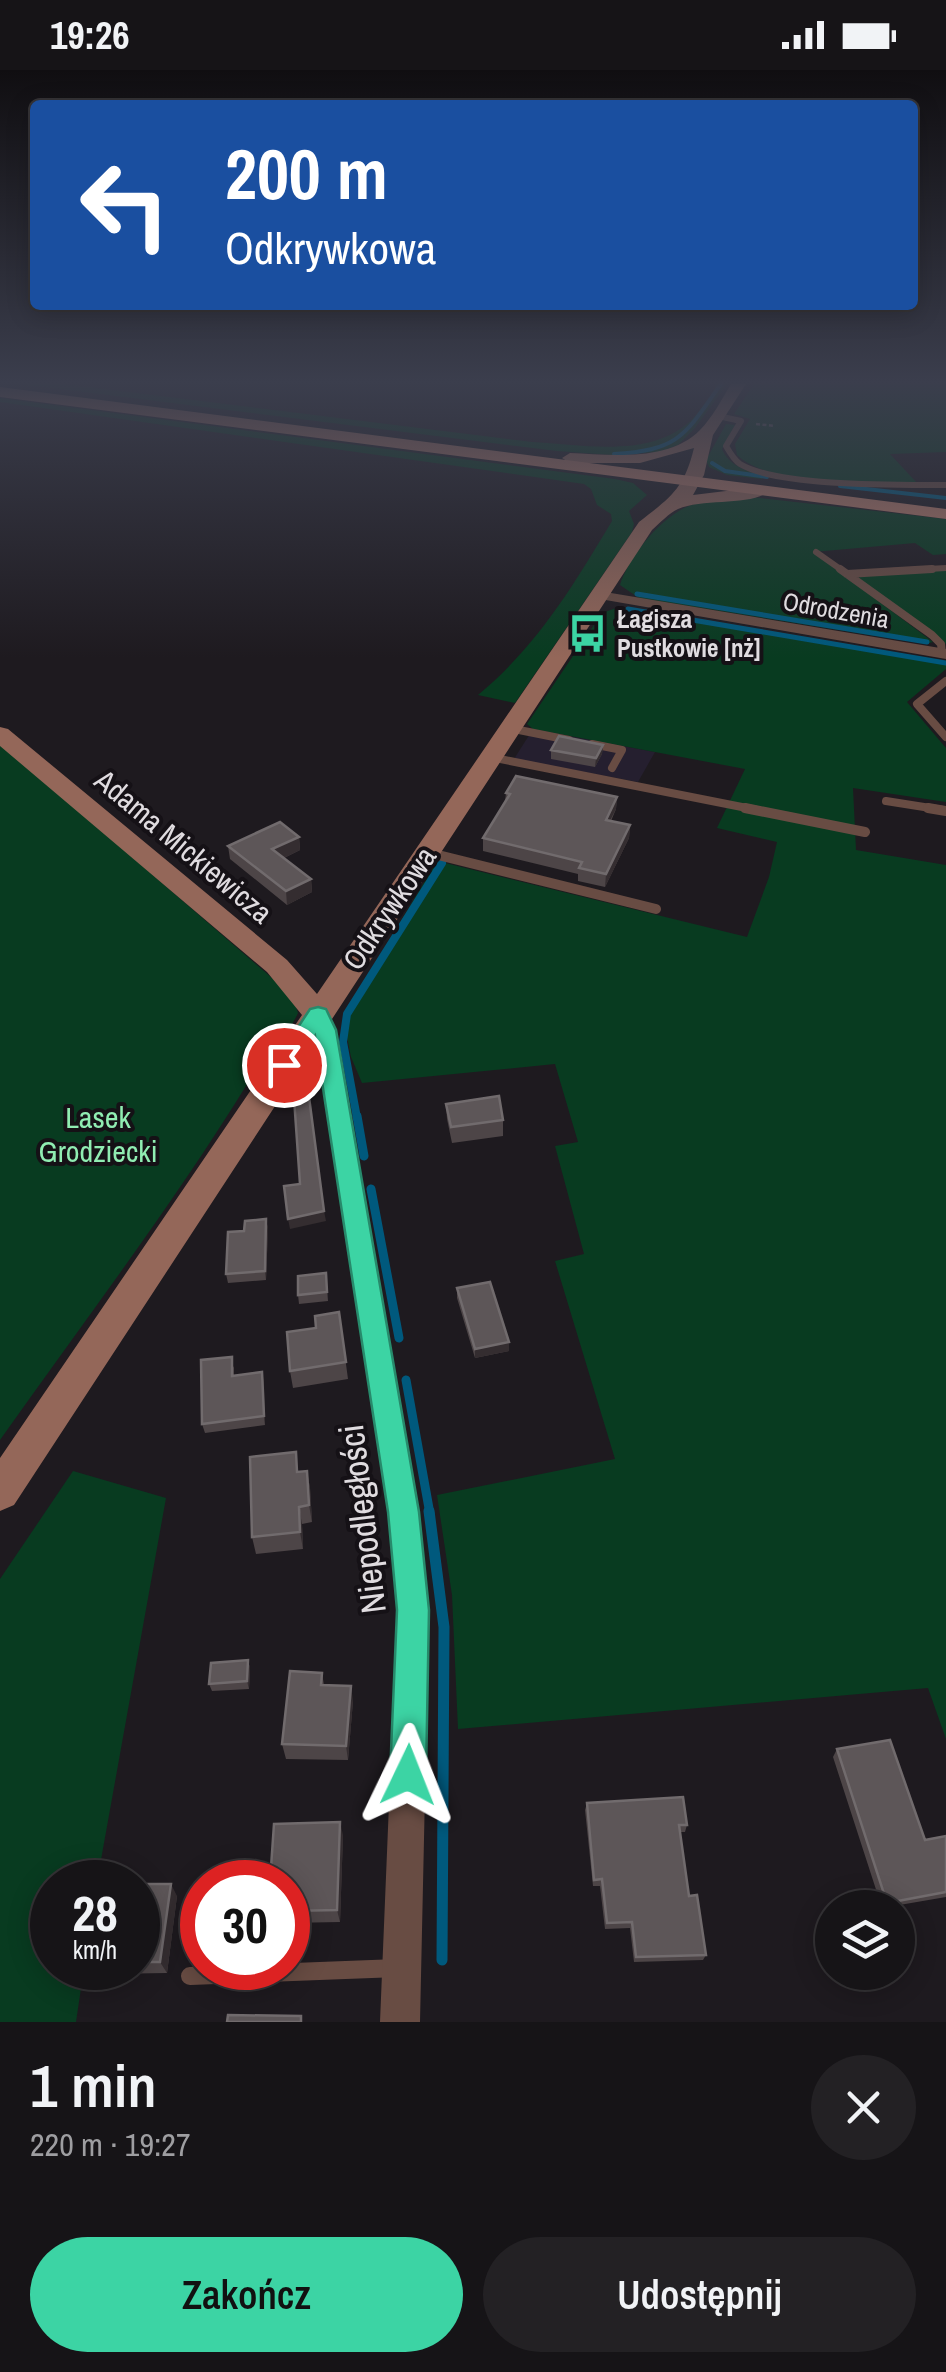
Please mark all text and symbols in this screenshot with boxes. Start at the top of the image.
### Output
text: 19:26 [50,10,130,61]
text: 200 m [225,127,388,221]
icon: left [60,140,190,270]
text: Odkrywkowa [225,217,436,278]
street label: Odrodzenia [780,584,892,636]
place label: Łagisza Pustkowie [nż] [617,602,761,665]
bus stop icon: Łagisza Pustkowie [nż] [566,612,608,654]
street label: Adama Mickiewicza [86,759,281,932]
street label: Odkrywkowa [333,838,445,978]
pin [242,1023,327,1108]
icon: arrive [257,1038,312,1093]
park label: Lasek Grodziecki [39,1097,157,1171]
street label: Niepodległości [327,1422,397,1616]
position arrow [356,1723,460,1827]
speed limit sign: 30 [180,1860,310,1990]
text: 28 [72,1879,118,1947]
map controls [815,1890,915,1990]
button: layers [815,1890,915,1990]
text: km/h [73,1933,117,1967]
text: 1 min [30,2045,157,2126]
button: close [811,2055,916,2160]
text: 220 m · 19:27 [30,2123,190,2166]
button: Zakończ [30,2237,463,2352]
button: Udostępnij [483,2237,916,2352]

